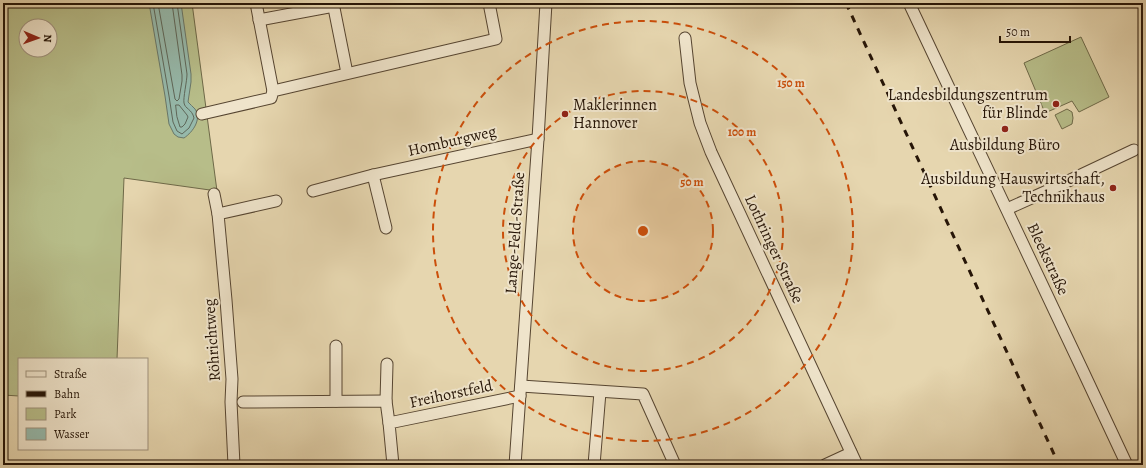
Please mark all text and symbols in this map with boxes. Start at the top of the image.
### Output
north arrow [18,18,58,58]
scale bar [1000,18,1070,44]
text: 50 m [1006,24,1030,40]
text: N [40,34,55,43]
text: 150 m [777,75,805,91]
place label: Landesbildungszentrum für Blinde [888,84,1048,124]
place label: Maklerinnen Hannover [573,94,657,134]
marker: Landesbildungszentrum für Blinde [1051,99,1061,109]
marker: Maklerinnen Hannover [560,109,570,119]
street label: Homburgweg [406,120,498,162]
text: 100 m [728,124,756,140]
marker: Ausbildung Büro [1000,124,1010,134]
place label: Ausbildung Büro [949,134,1060,156]
place label: Ausbildung Hauswirtschaft, Technikhaus [920,168,1105,208]
street label: Lange-Feld-Straße [500,171,530,295]
text: 50 m [680,174,704,190]
marker: Ausbildung Hauswirtschaft, Technikhaus [1108,183,1118,193]
street label: Lothringer Straße [739,191,809,307]
street label: Bleekstraße [1022,219,1074,299]
centre of rings [636,224,650,238]
street label: Röhrichtweg [198,298,226,382]
legend [18,358,148,450]
text: Straße [54,366,87,382]
street label: Freihorstfeld [407,374,495,414]
text: Bahn [54,386,80,402]
text: Park [54,406,77,422]
text: Wasser [53,426,90,442]

